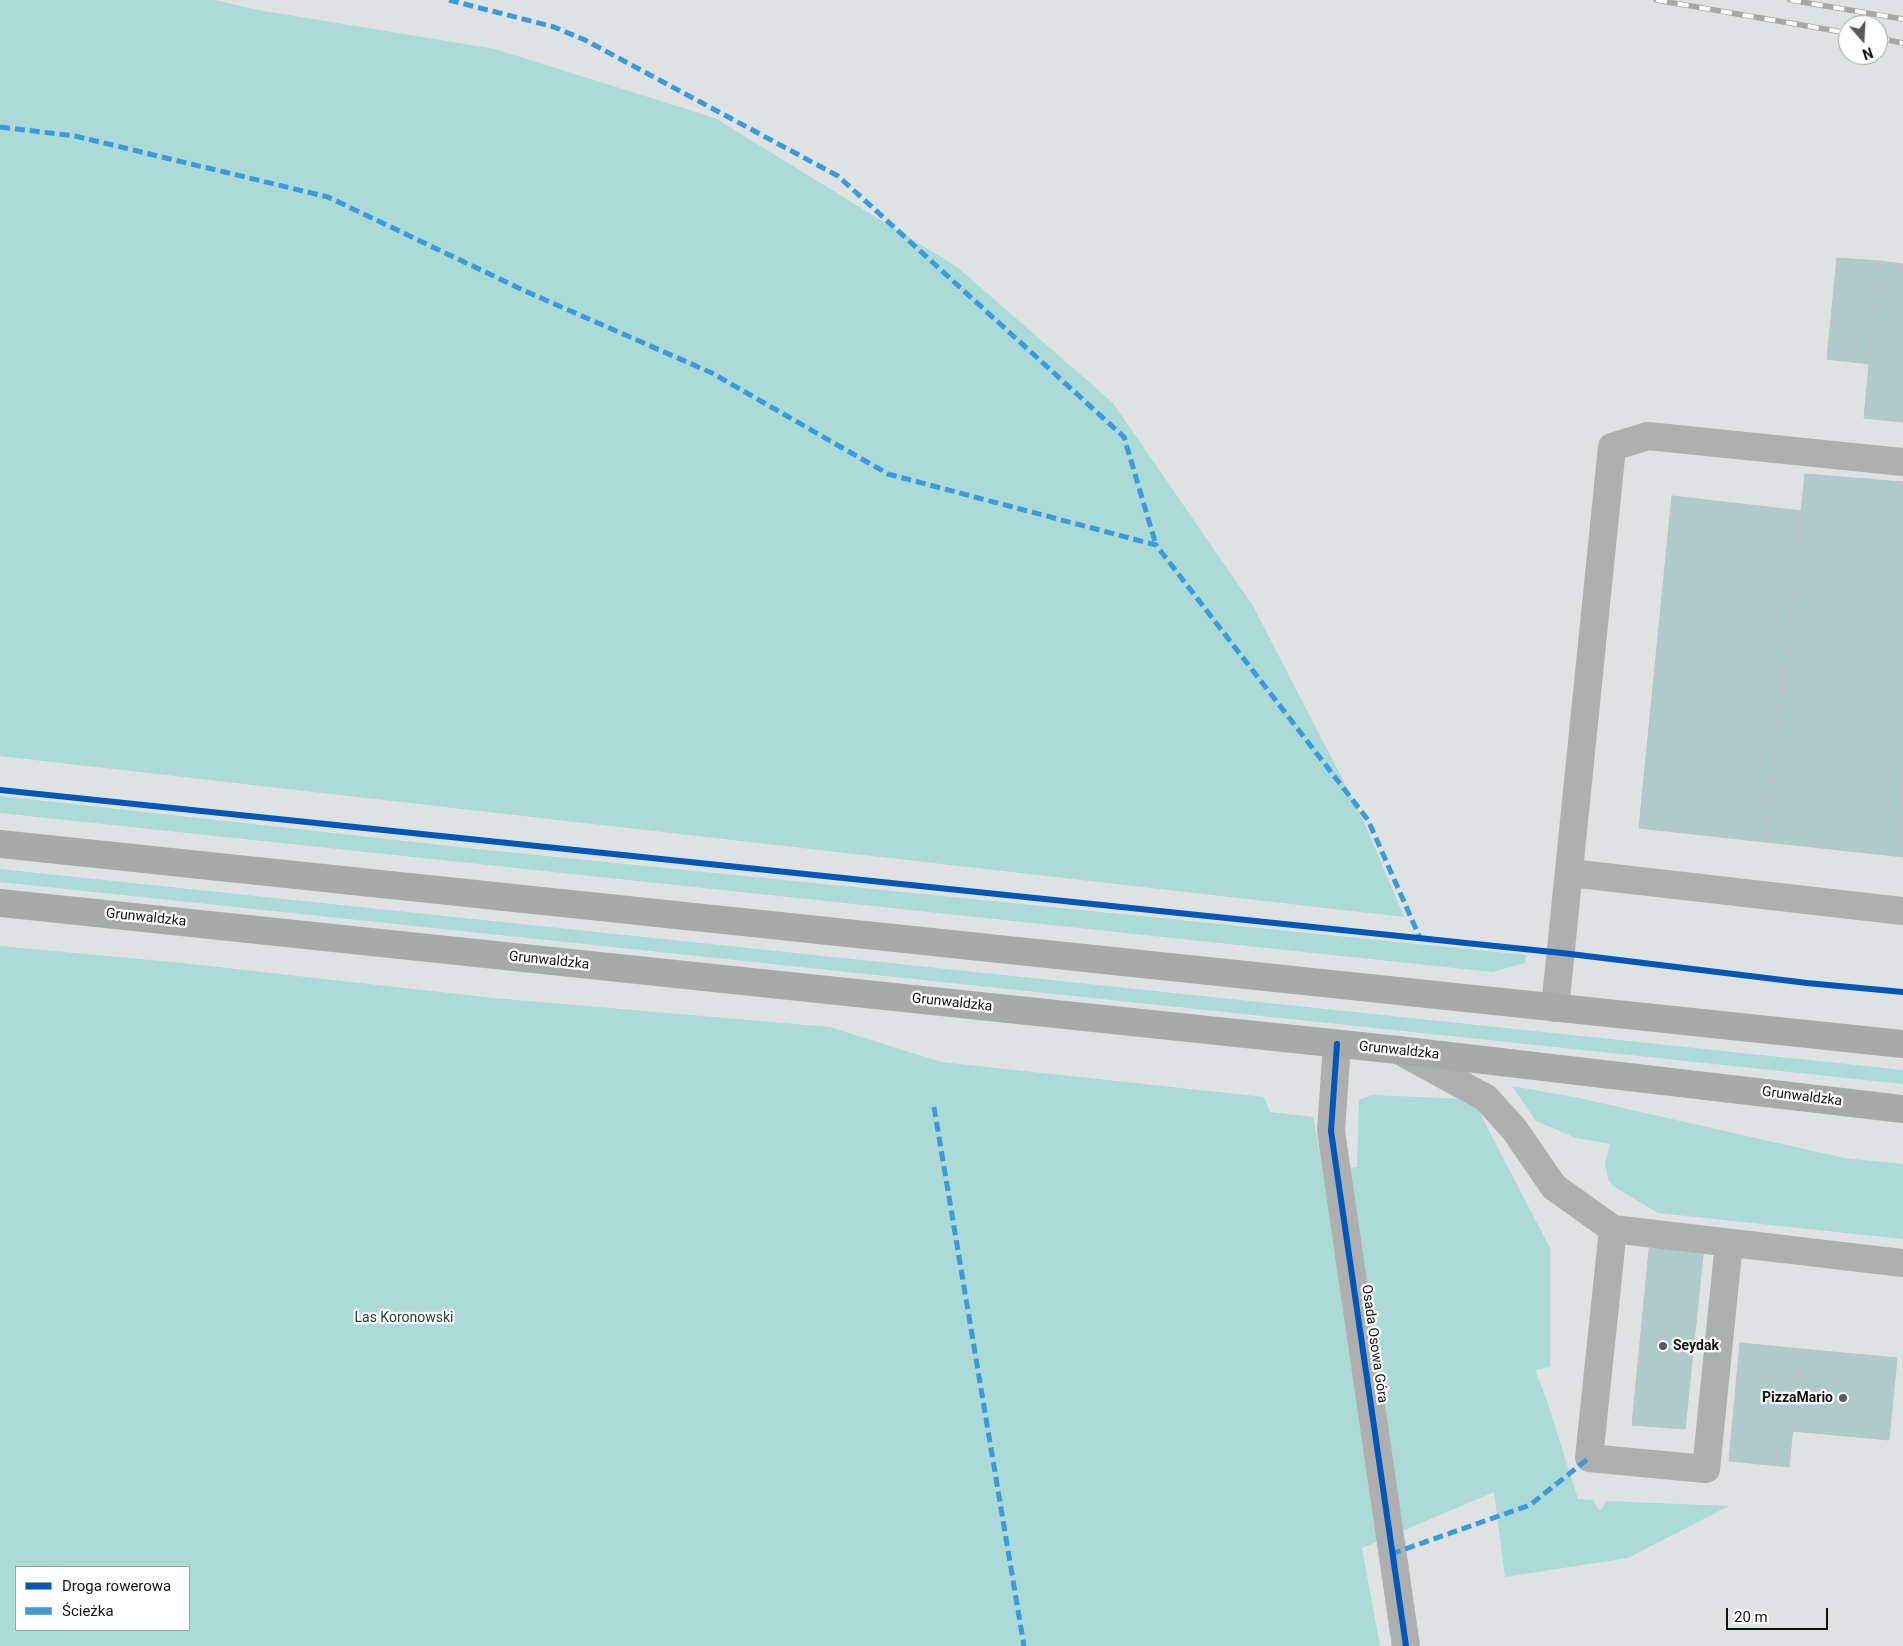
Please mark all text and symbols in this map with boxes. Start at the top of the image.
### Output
north arrow [1838,15,1888,65]
text: N [1860,44,1875,62]
street label: Grunwaldzka [105,905,187,931]
street label: Grunwaldzka [508,948,590,974]
street label: Grunwaldzka [911,990,993,1016]
street label: Grunwaldzka [1358,1038,1440,1064]
street label: Grunwaldzka [1761,1084,1843,1110]
street label: Osada Osowa Góra [1357,1284,1391,1404]
park label: Las Koronowski [355,1310,453,1326]
place label: Seydak [1673,1338,1719,1354]
marker: Seydak [1657,1340,1669,1352]
place label: PizzaMario [1762,1390,1833,1406]
marker: PizzaMario [1837,1392,1849,1404]
legend [15,1566,190,1631]
text: Droga rowerowa [62,1577,171,1595]
scale bar [1728,1598,1830,1630]
text: Ścieżka [62,1602,114,1620]
text: 20 m [1734,1608,1768,1626]

